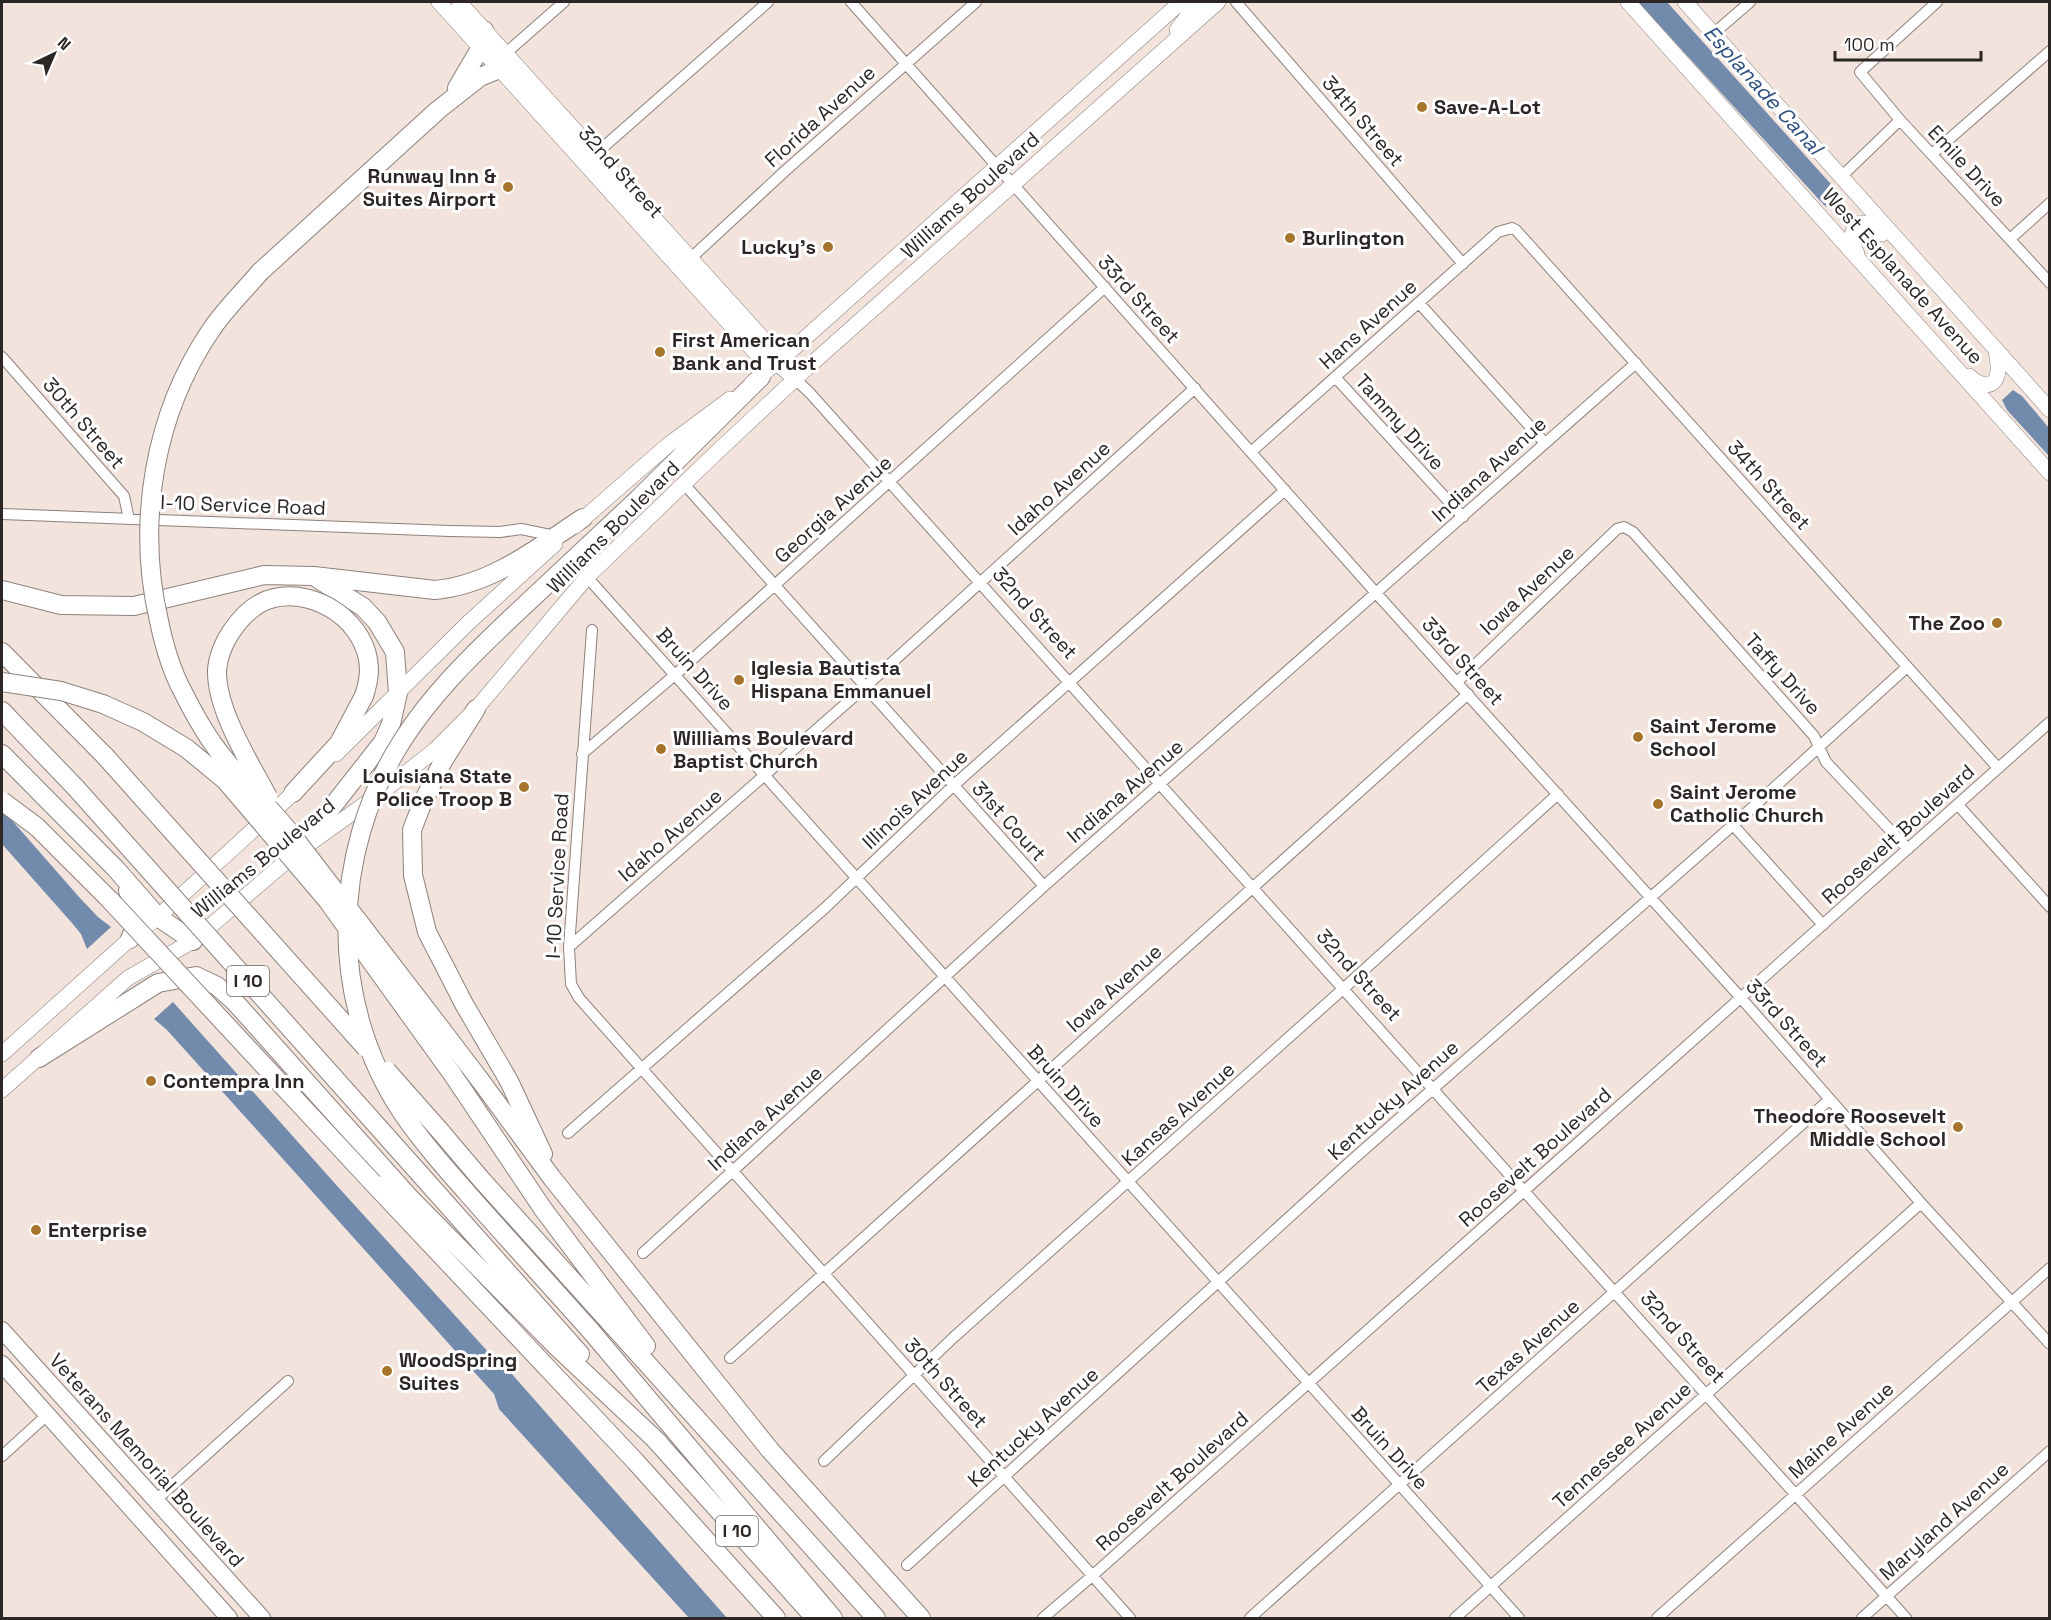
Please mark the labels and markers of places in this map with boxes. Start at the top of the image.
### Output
place label: Save-A-Lot [1434,94,1541,120]
marker: Save-A-Lot [1415,100,1429,114]
place label: Runway Inn & Suites Airport [363,163,496,212]
marker: Runway Inn & Suites Airport [501,180,515,194]
place label: Burlington [1302,225,1405,251]
marker: Burlington [1283,231,1297,245]
place label: Lucky's [741,234,816,260]
marker: Lucky's [821,240,835,254]
place label: First American Bank and Trust [672,327,817,376]
marker: First American Bank and Trust [653,345,667,359]
place label: The Zoo [1908,610,1985,636]
marker: The Zoo [1990,616,2004,630]
place label: Iglesia Bautista Hispana Emmanuel [751,655,931,704]
marker: Iglesia Bautista Hispana Emmanuel [732,673,746,687]
place label: Saint Jerome School [1650,713,1777,762]
place label: Williams Boulevard Baptist Church [673,725,853,774]
marker: Saint Jerome School [1631,730,1645,744]
marker: Williams Boulevard Baptist Church [654,742,668,756]
place label: Louisiana State Police Troop B [363,763,512,812]
place label: Saint Jerome Catholic Church [1670,779,1824,828]
marker: Louisiana State Police Troop B [517,780,531,794]
marker: Saint Jerome Catholic Church [1651,797,1665,811]
place label: Contempra Inn [163,1068,305,1094]
marker: Contempra Inn [144,1074,158,1088]
place label: Theodore Roosevelt Middle School [1753,1103,1946,1152]
marker: Theodore Roosevelt Middle School [1951,1120,1965,1134]
place label: Enterprise [48,1217,147,1243]
marker: Enterprise [29,1223,43,1237]
place label: WoodSpring Suites [399,1347,517,1396]
marker: WoodSpring Suites [380,1364,394,1378]

